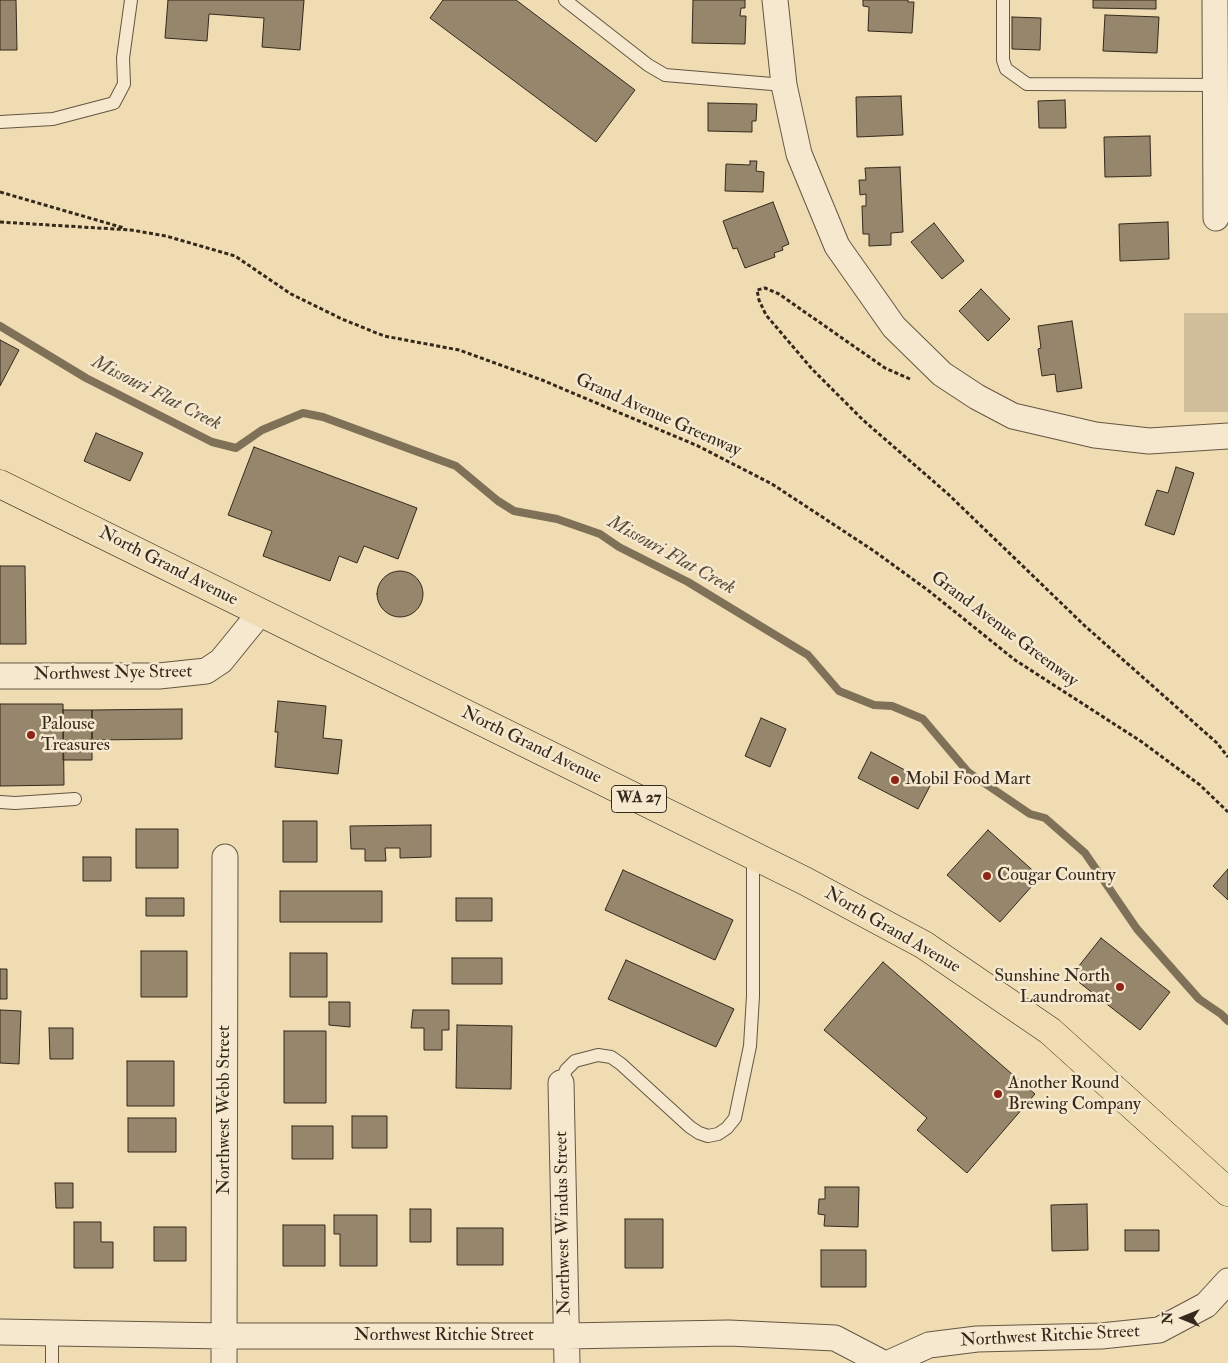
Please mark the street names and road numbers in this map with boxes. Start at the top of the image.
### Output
street label: Grand Avenue Greenway [572,370,744,462]
street label: North Grand Avenue [95,523,241,611]
street label: Grand Avenue Greenway [926,567,1082,693]
street label: Northwest Nye Street [34,662,192,686]
street label: North Grand Avenue [457,703,605,789]
road number: WA 27 [612,786,666,812]
street label: North Grand Avenue [820,883,964,979]
street label: Northwest Webb Street [214,1025,236,1195]
street label: Northwest Windus Street [552,1131,576,1315]
street label: Northwest Ritchie Street [960,1322,1140,1352]
street label: Northwest Ritchie Street [354,1325,534,1347]

